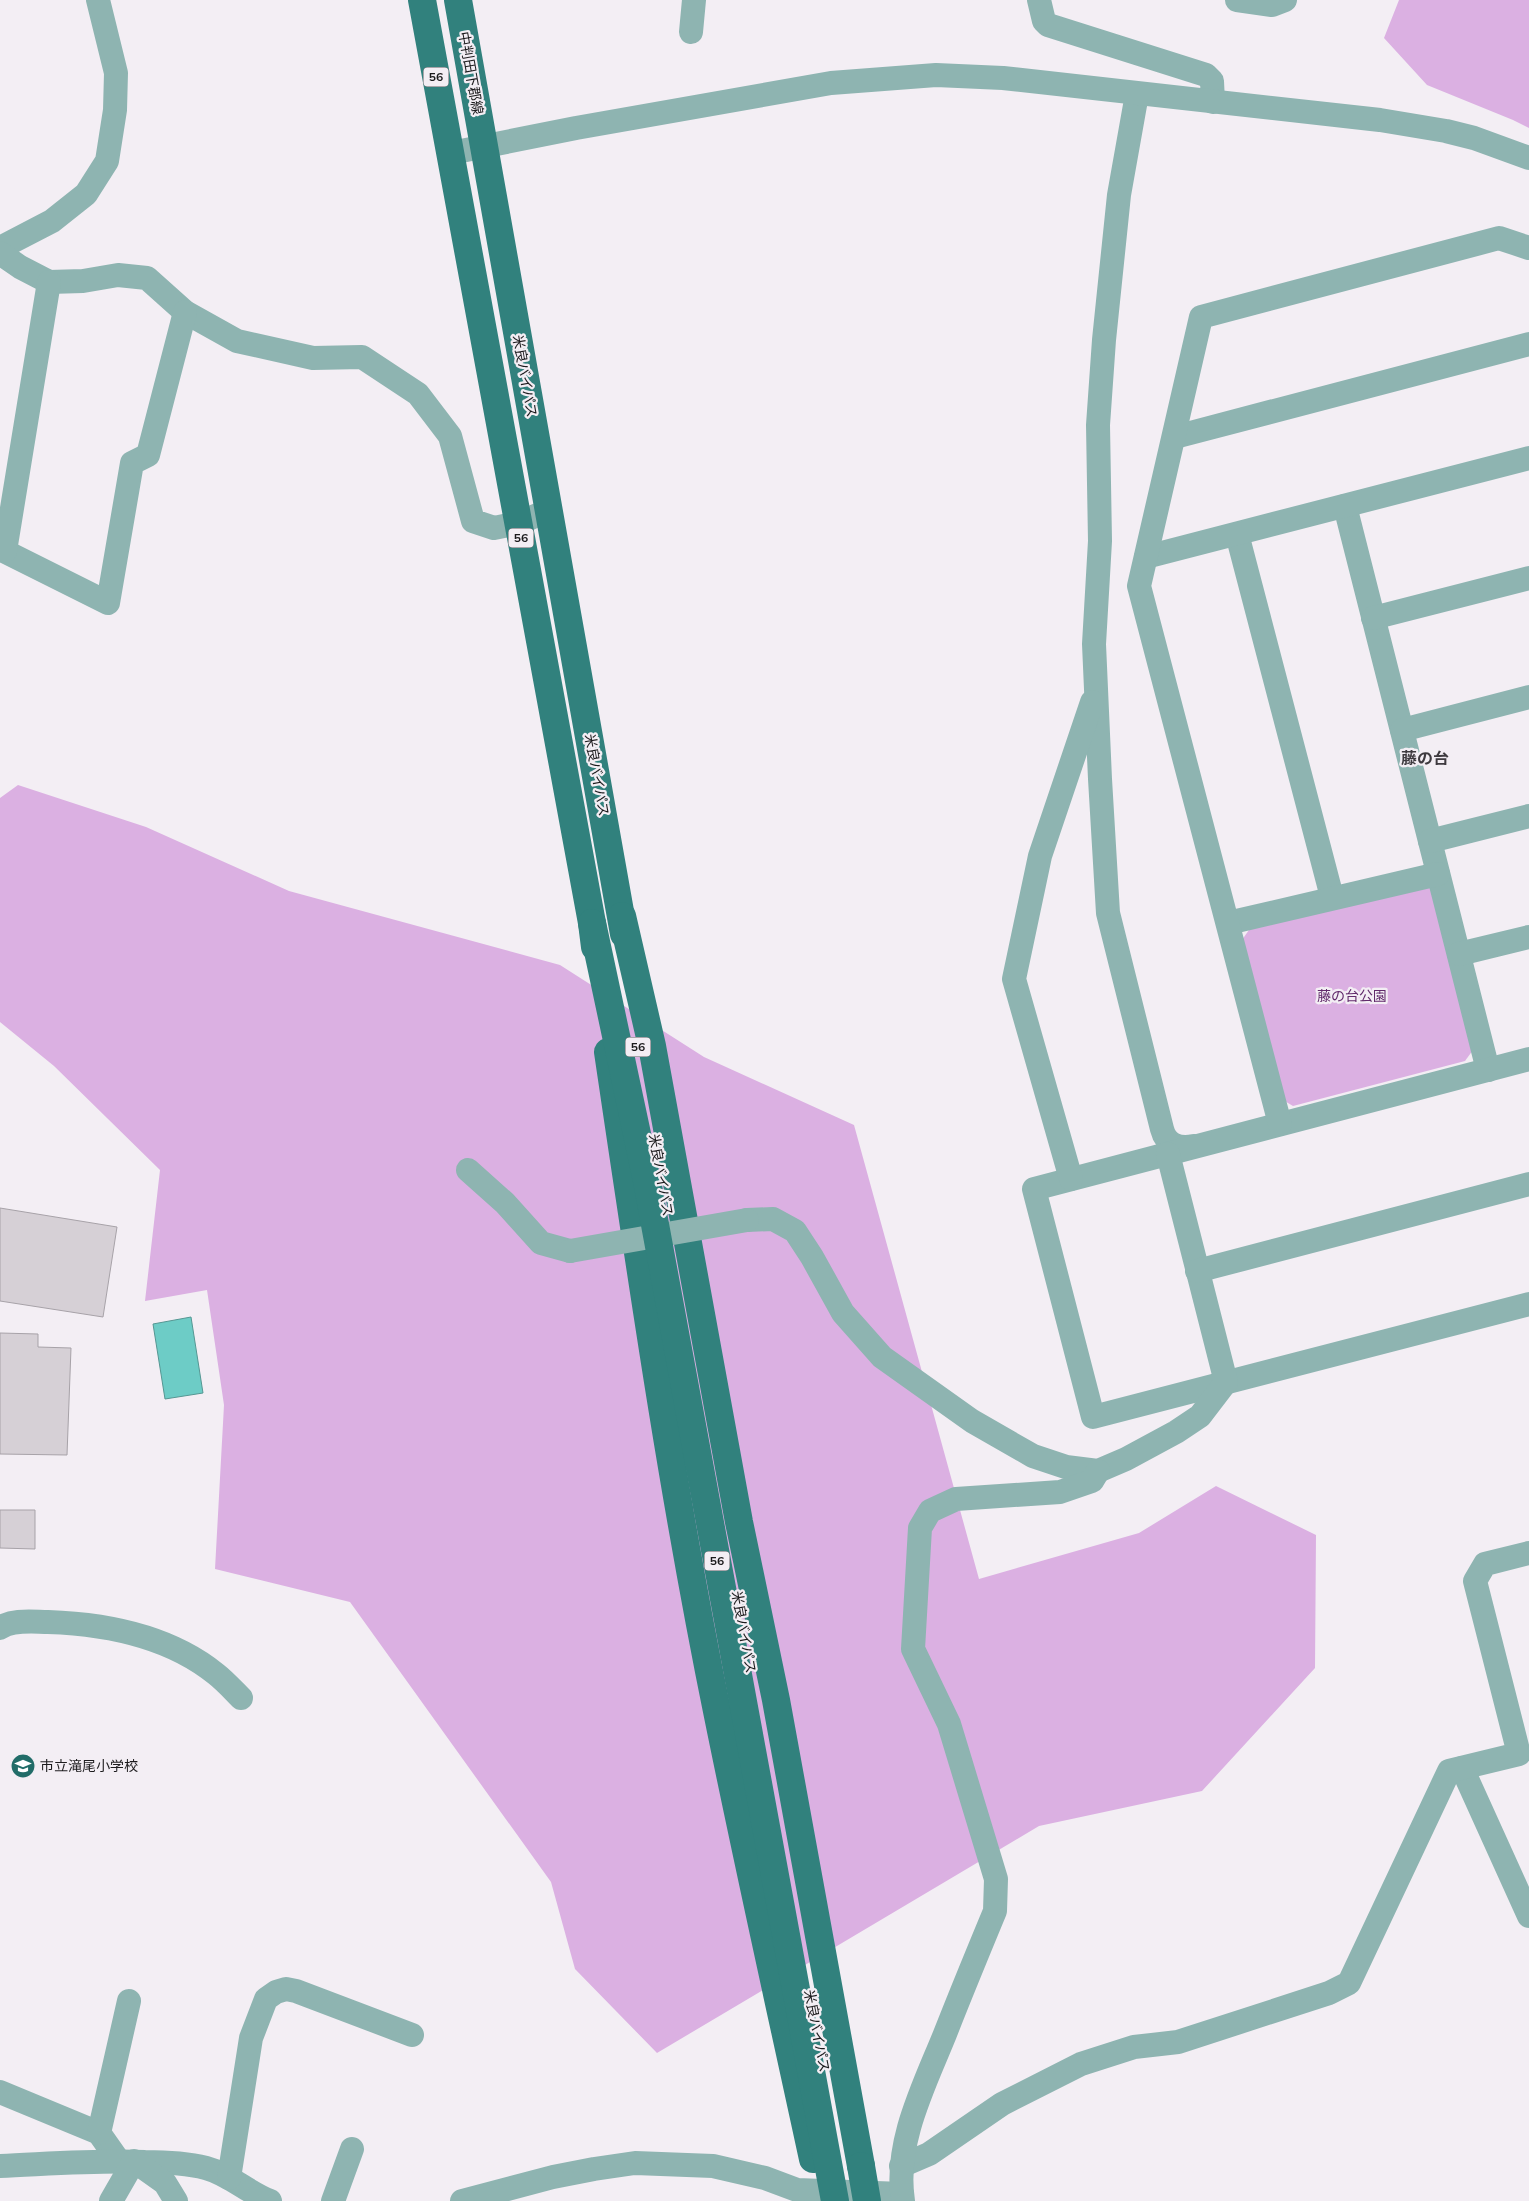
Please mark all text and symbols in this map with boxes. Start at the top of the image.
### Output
street label: 中判田下郡線 [455,30,487,116]
road number: 56 [424,68,448,86]
street label: 米良バイパス [509,333,541,419]
road number: 56 [508,528,534,548]
street label: 米良バイパス [581,732,613,818]
district label: 藤の台 [1401,748,1449,768]
park label: 藤の台公園 [1317,987,1387,1005]
road number: 56 [626,1038,650,1056]
street label: 米良バイパス [645,1132,677,1218]
road number: 56 [704,1552,730,1570]
street label: 米良バイパス [728,1589,760,1675]
school or university icon: 市立滝尾小学校 [10,1753,36,1779]
place label: 市立滝尾小学校 [40,1757,138,1775]
street label: 米良バイパス [800,1988,834,2074]

